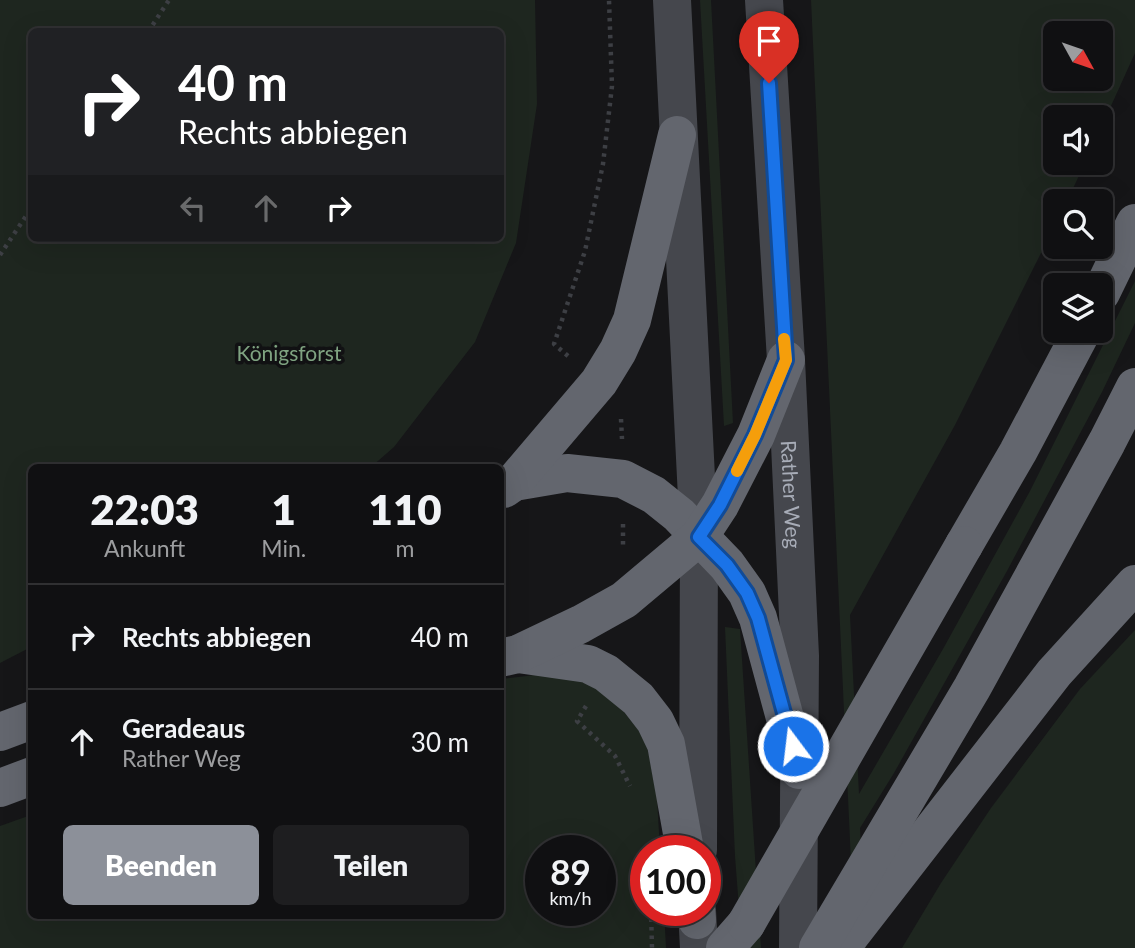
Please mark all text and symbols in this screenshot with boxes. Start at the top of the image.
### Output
pin [739,11,799,83]
north arrow [1043,21,1113,91]
map controls [1043,21,1113,343]
icon: arrive [750,22,788,60]
text: 40 m [178,53,288,111]
icon: right [63,56,154,147]
button: sound [1043,105,1113,175]
text: Rechts abbiegen [178,112,408,151]
icon: left [174,189,212,227]
icon: ahead [247,189,285,227]
icon: right [320,189,358,227]
button: search [1043,189,1113,259]
button: layers [1043,273,1113,343]
park label: Königsforst [237,340,342,365]
street label: Rather Weg [777,439,807,549]
text: 22:03 [90,484,199,534]
text: 1 [272,484,296,534]
text: 110 [369,484,442,534]
text: Ankunft [104,534,185,562]
text: Min. [261,534,306,562]
text: m [396,534,415,562]
icon: right [63,618,101,656]
text: Rechts abbiegen [122,621,311,653]
text: 40 m [411,621,469,653]
position arrow [756,709,830,783]
text: Geradeaus [122,712,245,744]
icon: ahead [63,723,101,761]
text: 30 m [411,726,469,758]
text: Rather Weg [122,744,241,772]
button: Beenden [63,825,259,905]
button: Teilen [273,825,469,905]
speed limit sign: 100 [630,835,721,926]
text: 89 [550,850,591,892]
text: km/h [549,887,592,909]

